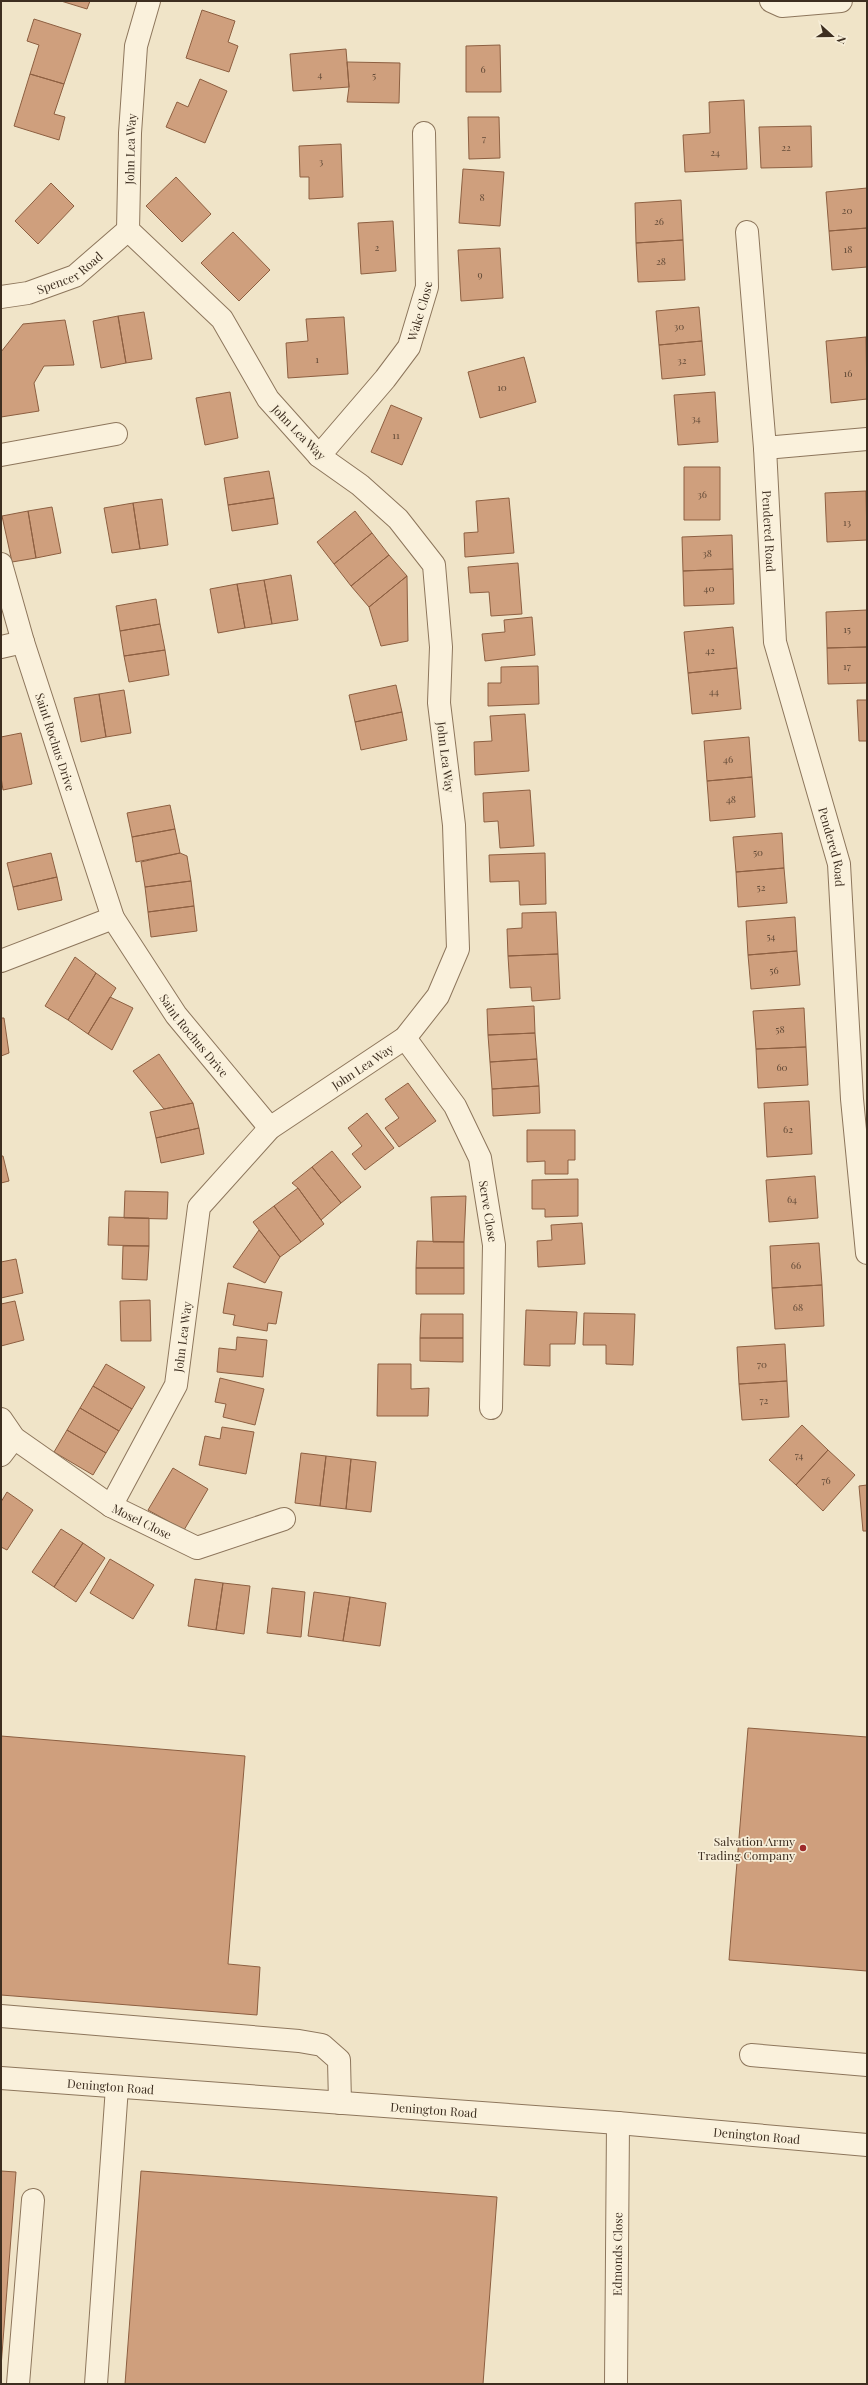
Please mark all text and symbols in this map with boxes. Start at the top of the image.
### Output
north arrow [812,16,852,56]
text: N [833,33,850,46]
house number: 6 [480,62,486,76]
house number: 4 [318,67,323,81]
house number: 5 [372,68,376,82]
street label: John Lea Way [121,113,139,186]
house number: 7 [482,131,486,145]
house number: 22 [781,140,791,154]
house number: 24 [710,145,720,159]
house number: 3 [319,154,324,168]
house number: 8 [479,190,485,204]
house number: 20 [842,203,852,217]
house number: 26 [654,214,664,228]
house number: 2 [375,240,380,254]
house number: 18 [844,242,852,256]
street label: Spencer Road [34,248,106,297]
house number: 28 [656,254,666,268]
house number: 9 [477,267,483,281]
street label: Wake Close [403,281,435,344]
house number: 30 [674,319,684,333]
house number: 1 [315,352,319,366]
house number: 32 [677,353,687,367]
house number: 16 [844,366,852,380]
house number: 10 [497,380,507,394]
street label: John Lea Way [268,400,329,463]
house number: 34 [691,411,701,425]
house number: 11 [392,428,400,442]
house number: 36 [697,487,707,501]
street label: Pendered Road [759,490,779,572]
house number: 13 [843,515,852,529]
house number: 38 [702,546,712,560]
house number: 40 [704,581,714,595]
house number: 15 [843,622,851,636]
house number: 42 [705,643,715,657]
house number: 17 [843,659,851,673]
house number: 44 [709,684,719,698]
street label: Saint Rochus Drive [32,691,79,793]
street label: John Lea Way [434,720,458,793]
house number: 46 [723,752,733,766]
house number: 48 [726,792,736,806]
street label: Pendered Road [815,805,848,887]
house number: 50 [753,845,763,859]
house number: 52 [757,880,766,894]
house number: 54 [766,929,776,943]
house number: 56 [769,963,779,977]
street label: Saint Rochus Drive [156,991,232,1080]
house number: 58 [775,1022,785,1036]
street label: John Lea Way [327,1040,396,1093]
house number: 60 [776,1060,788,1074]
house number: 62 [783,1122,793,1136]
street label: Serve Close [476,1179,501,1243]
house number: 64 [787,1192,797,1206]
house number: 66 [791,1258,801,1272]
street label: John Lea Way [170,1300,195,1374]
house number: 68 [793,1300,803,1314]
house number: 70 [757,1357,767,1371]
house number: 72 [760,1393,769,1407]
house number: 74 [795,1448,803,1462]
house number: 76 [821,1473,831,1487]
street label: Mosel Close [110,1500,174,1542]
place label: Salvation Army Trading Company [698,1833,795,1863]
marker: Salvation Army Trading Company [798,1843,808,1853]
street label: Denington Road [67,2075,155,2097]
street label: Denington Road [390,2098,478,2121]
street label: Denington Road [713,2123,801,2147]
street label: Edmonds Close [609,2212,625,2296]

